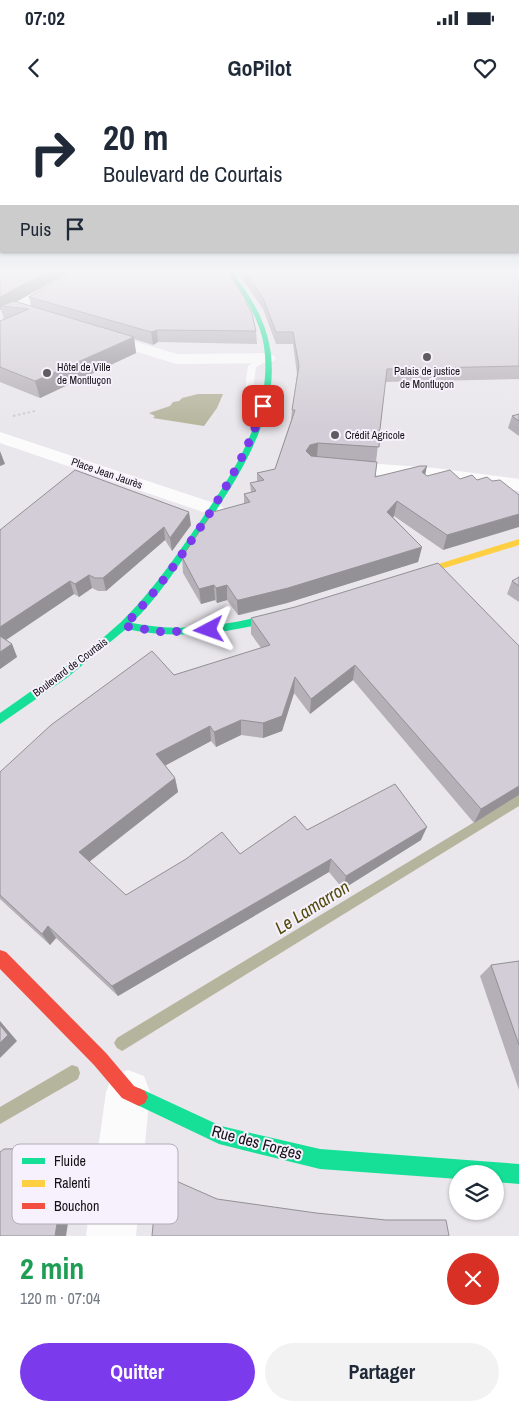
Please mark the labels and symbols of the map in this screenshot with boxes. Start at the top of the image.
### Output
marker: Palais de justice de Montluçon [421,351,433,363]
place label: Hôtel de Ville de Montluçon [57,360,111,387]
place label: Palais de justice de Montluçon [394,364,460,391]
marker: Hôtel de Ville de Montluçon [41,367,53,379]
pin [242,385,284,427]
place label: Crédit Agricole [345,428,405,442]
marker: Crédit Agricole [329,429,341,441]
street label: Place Jean Jaurès [70,454,145,492]
position arrow [182,603,234,655]
street label: Boulevard de Courtais [30,634,110,700]
water label: Le Lamarron [270,874,354,940]
street label: Rue des Forges [209,1119,305,1165]
legend [12,1144,178,1224]
text: Fluide [54,1152,86,1170]
text: Ralenti [54,1174,90,1192]
text: Bouchon [54,1197,99,1215]

